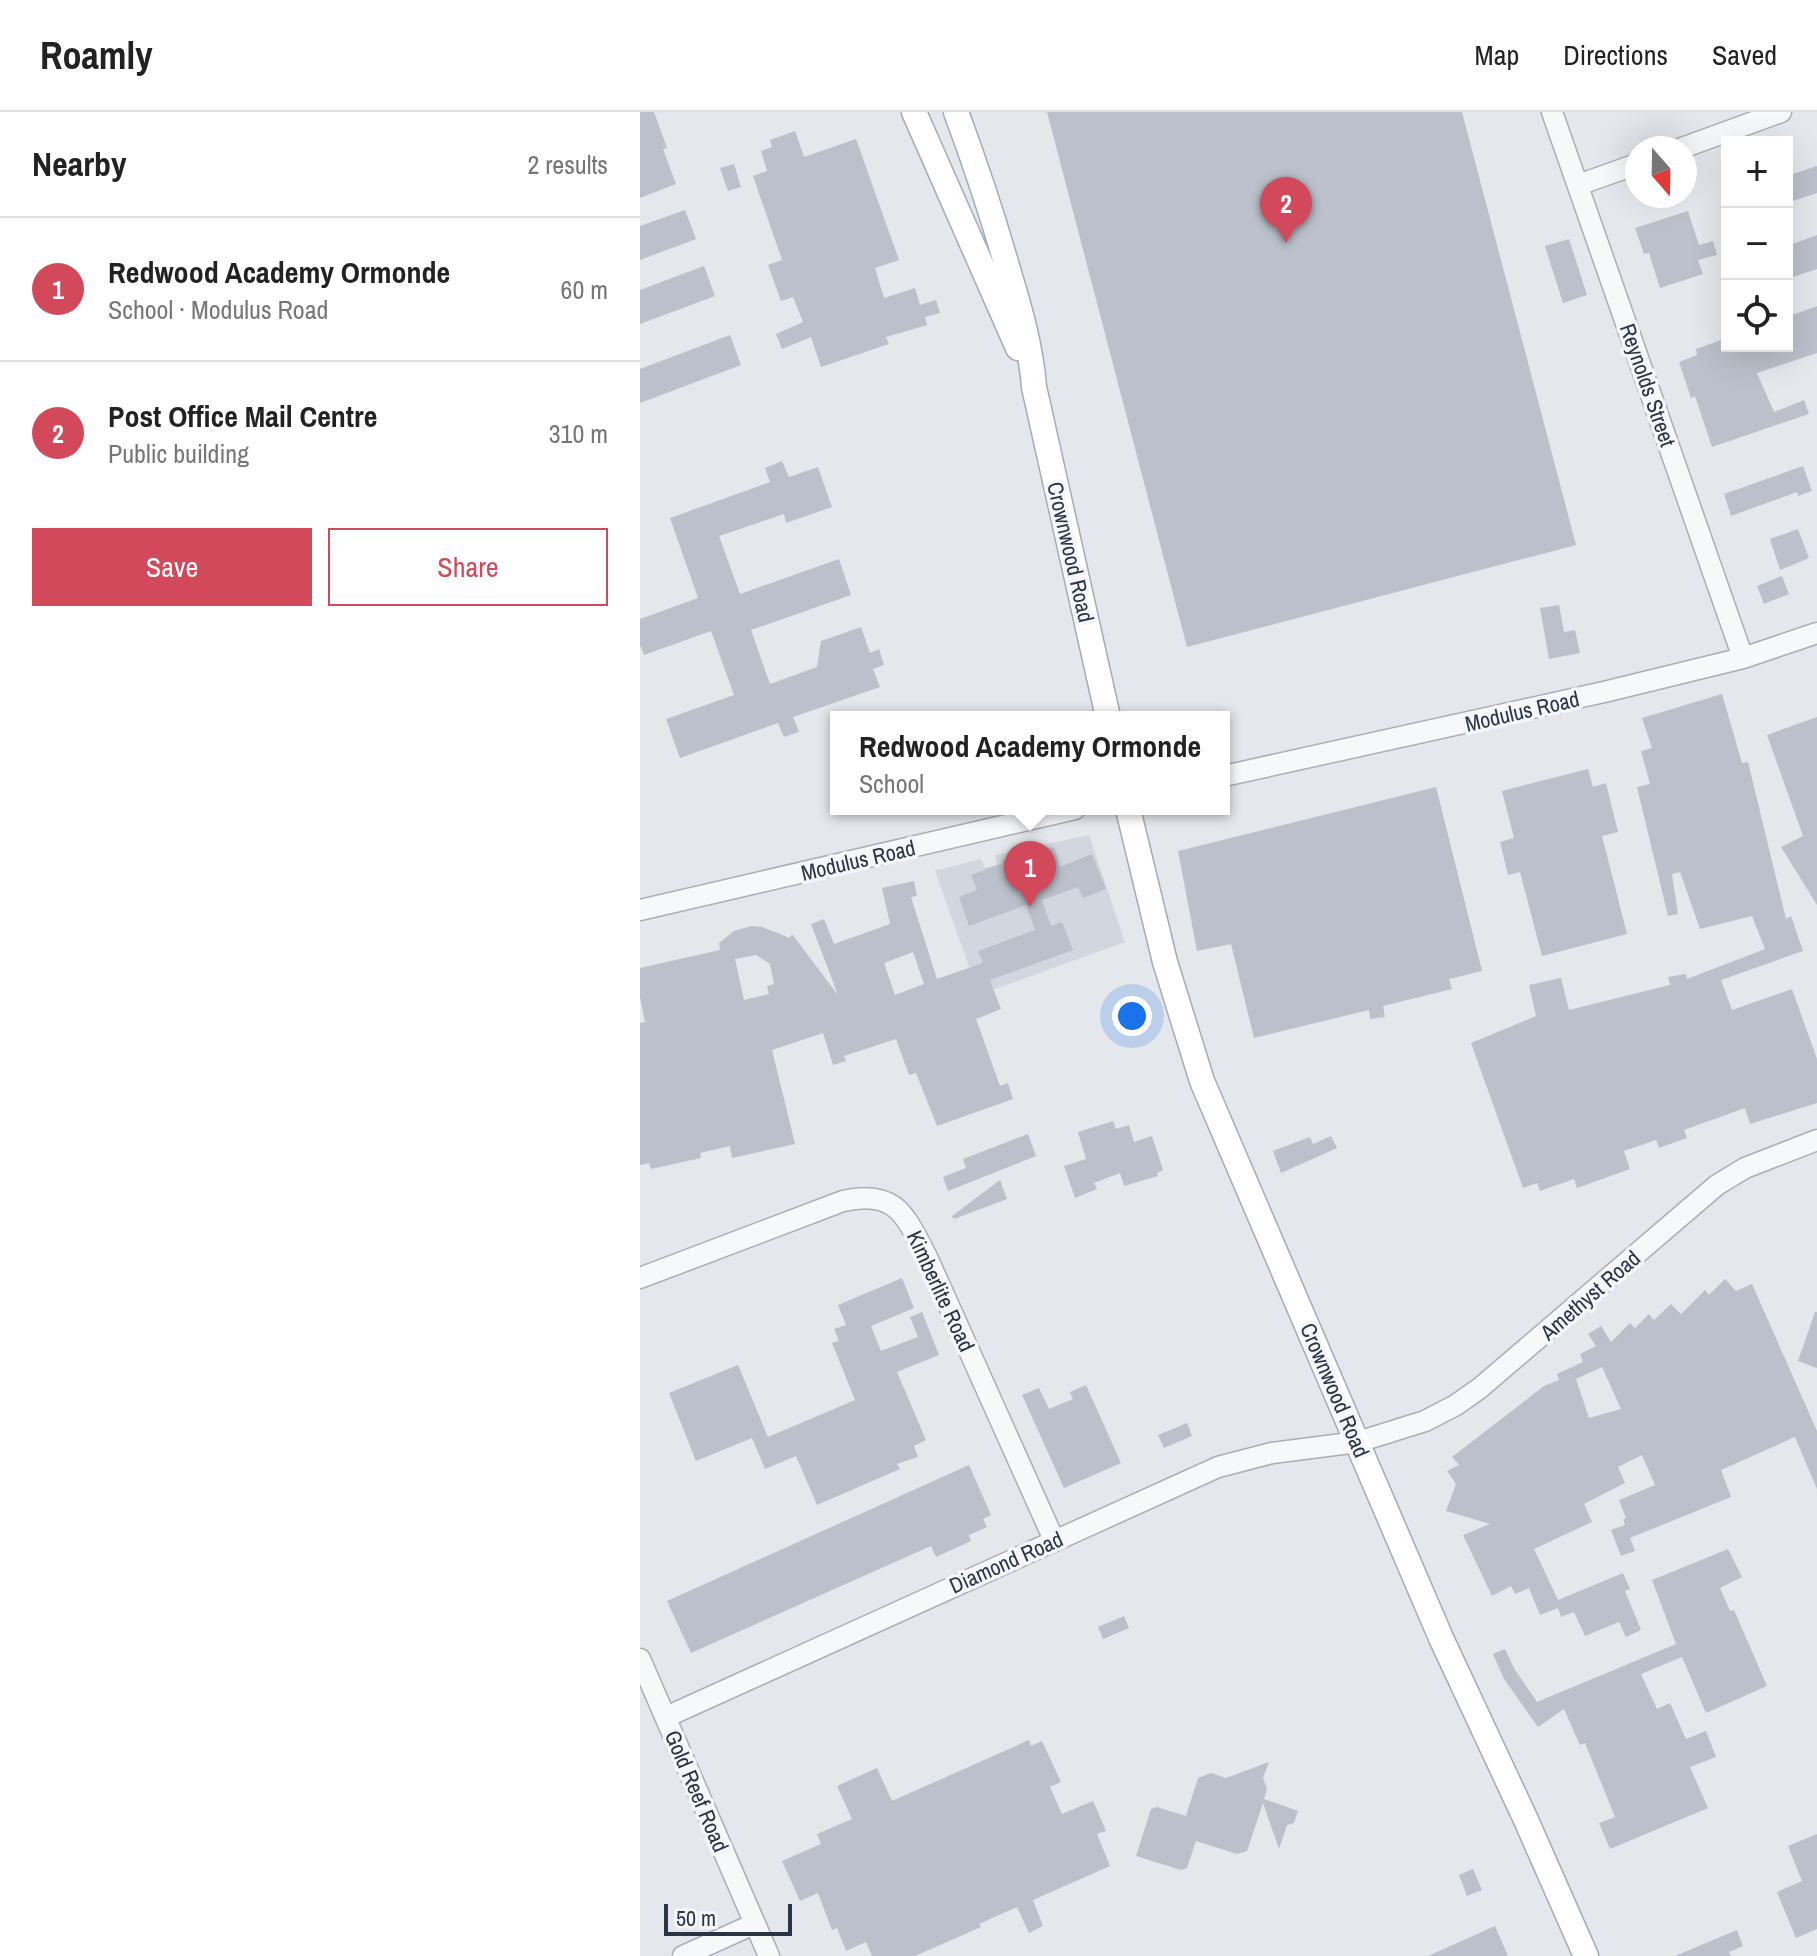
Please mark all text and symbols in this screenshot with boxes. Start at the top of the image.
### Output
text: Roamly [40,30,153,81]
text: Map [1475,36,1519,74]
text: Directions [1563,36,1668,74]
text: Saved [1712,36,1777,74]
north arrow [1625,136,1697,208]
map controls [1721,136,1793,352]
button: + [1721,136,1793,208]
text: Nearby [32,141,127,187]
text: 2 results [527,147,608,182]
pin: 2 [1260,177,1312,243]
button: − [1721,208,1793,280]
text: Redwood Academy Ormonde [108,252,450,292]
text: 1 [52,272,64,307]
text: 60 m [561,272,608,307]
button: locate [1721,280,1793,352]
text: School · Modulus Road [108,292,328,327]
street label: Reynolds Street [1613,319,1683,451]
text: Post Office Mail Centre [108,396,377,436]
text: 2 [52,416,64,451]
text: 310 m [549,416,608,451]
text: Public building [108,436,249,471]
street label: Crownwood Road [1040,479,1102,625]
button: Save [32,528,312,606]
button: Share [328,528,608,606]
street label: Modulus Road [1462,683,1582,739]
popup [830,711,1230,815]
text: Redwood Academy Ormonde [859,726,1201,766]
text: School [859,766,924,801]
street label: Modulus Road [798,832,918,888]
pin: 1 [1004,841,1056,907]
your location [1112,996,1152,1036]
street label: Kimberlite Road [900,1226,982,1356]
street label: Amethyst Road [1533,1243,1646,1347]
street label: Crownwood Road [1293,1318,1377,1462]
street label: Diamond Road [944,1524,1068,1600]
street label: Gold Reef Road [658,1726,736,1856]
scale bar [664,1900,792,1936]
text: 50 m [676,1903,716,1933]

